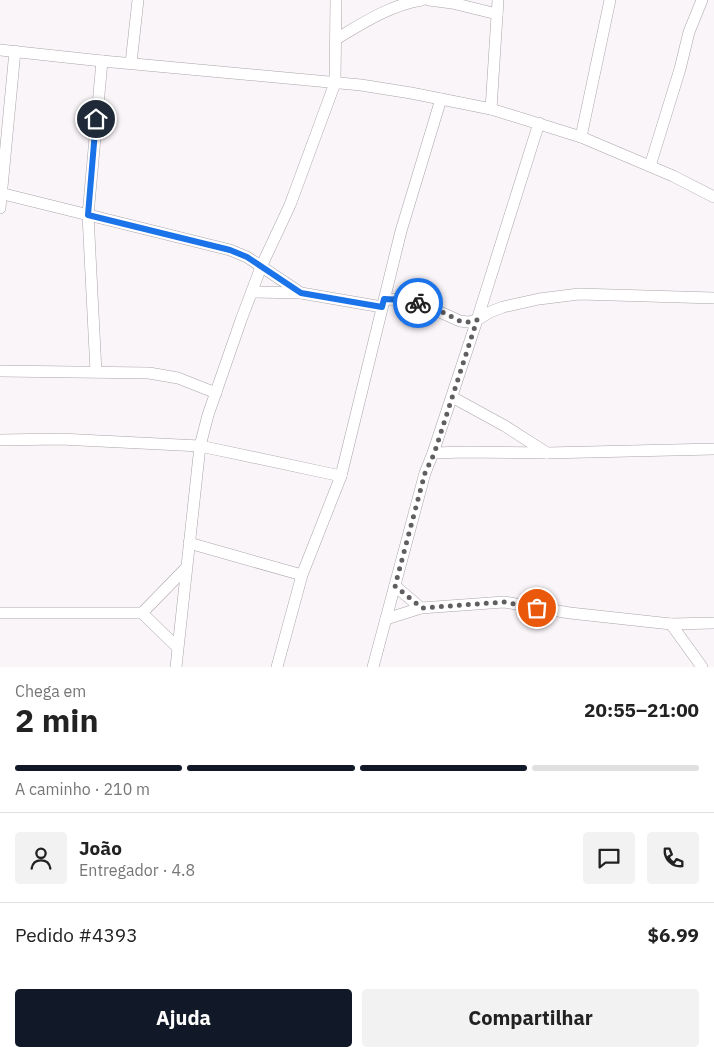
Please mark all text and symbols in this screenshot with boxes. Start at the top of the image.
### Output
pin [75,98,117,140]
icon: home [82,105,110,133]
courier [393,278,443,328]
icon: bike [404,289,432,317]
pin [516,587,558,629]
icon: bag [523,594,551,622]
text: Chega em [15,681,86,701]
text: 20:55–21:00 [584,698,699,722]
text: 2 min [15,699,99,741]
text: A caminho · 210 m [15,779,150,799]
button: person [15,832,67,884]
button: chat [583,832,635,884]
button: phone [647,832,699,884]
text: João [79,836,122,860]
text: Entregador · 4.8 [79,860,195,880]
text: Pedido #4393 [15,923,138,947]
text: $6.99 [647,923,699,947]
button: Ajuda [15,989,352,1047]
button: Compartilhar [362,989,699,1047]

